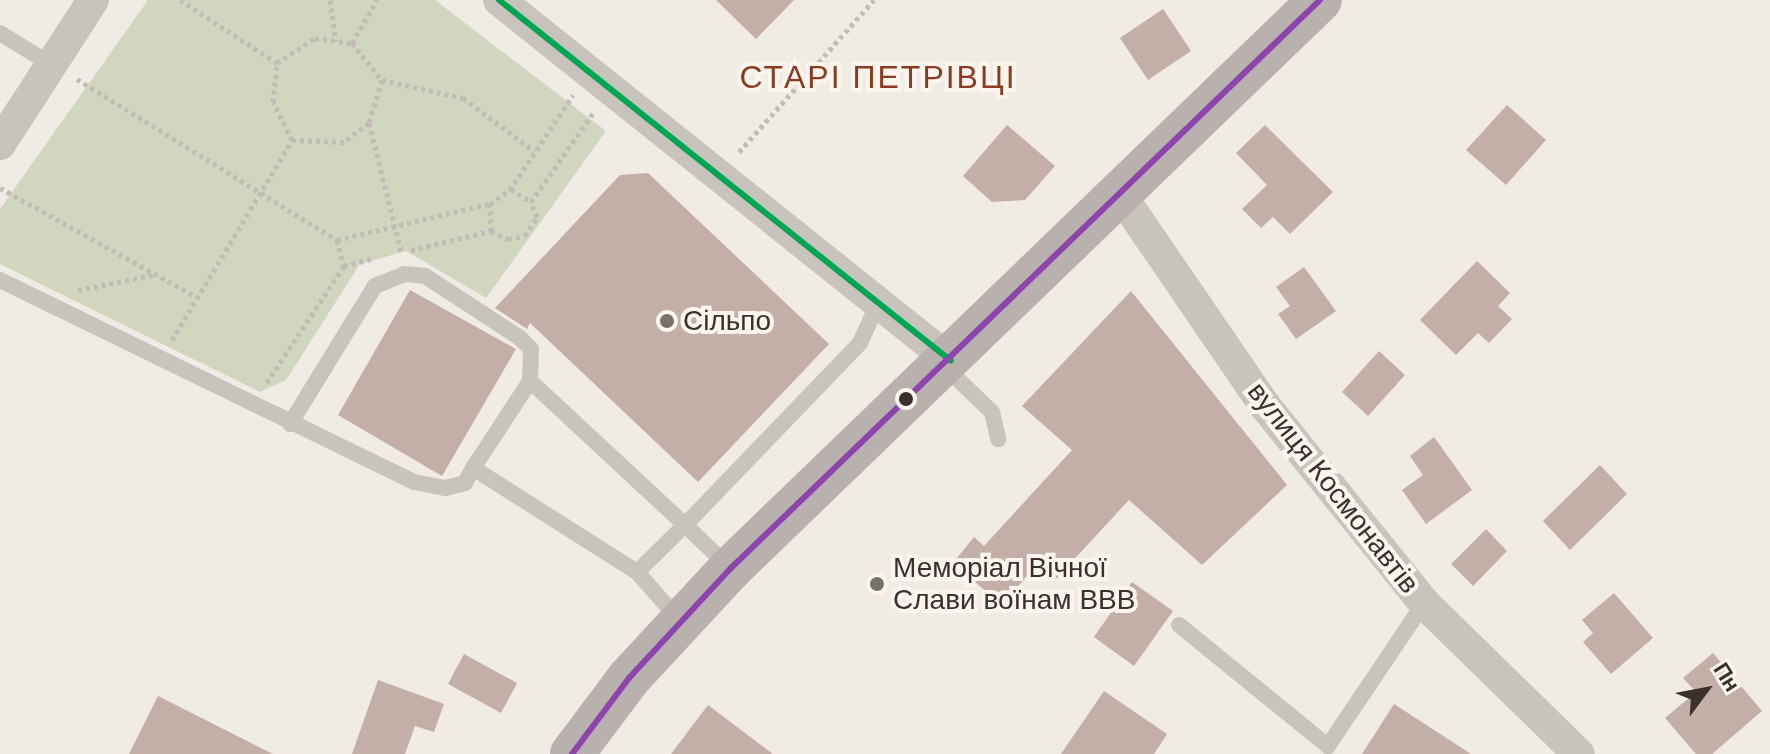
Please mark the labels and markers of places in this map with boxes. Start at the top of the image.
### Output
place label: Сільпо [683,304,771,338]
marker: Сільпо [658,312,676,330]
unlabelled marker [898,391,914,407]
place label: Меморіал Вічної Слави воїнам ВВВ [893,551,1135,617]
marker: Меморіал Вічної Слави воїнам ВВВ [868,575,886,593]

